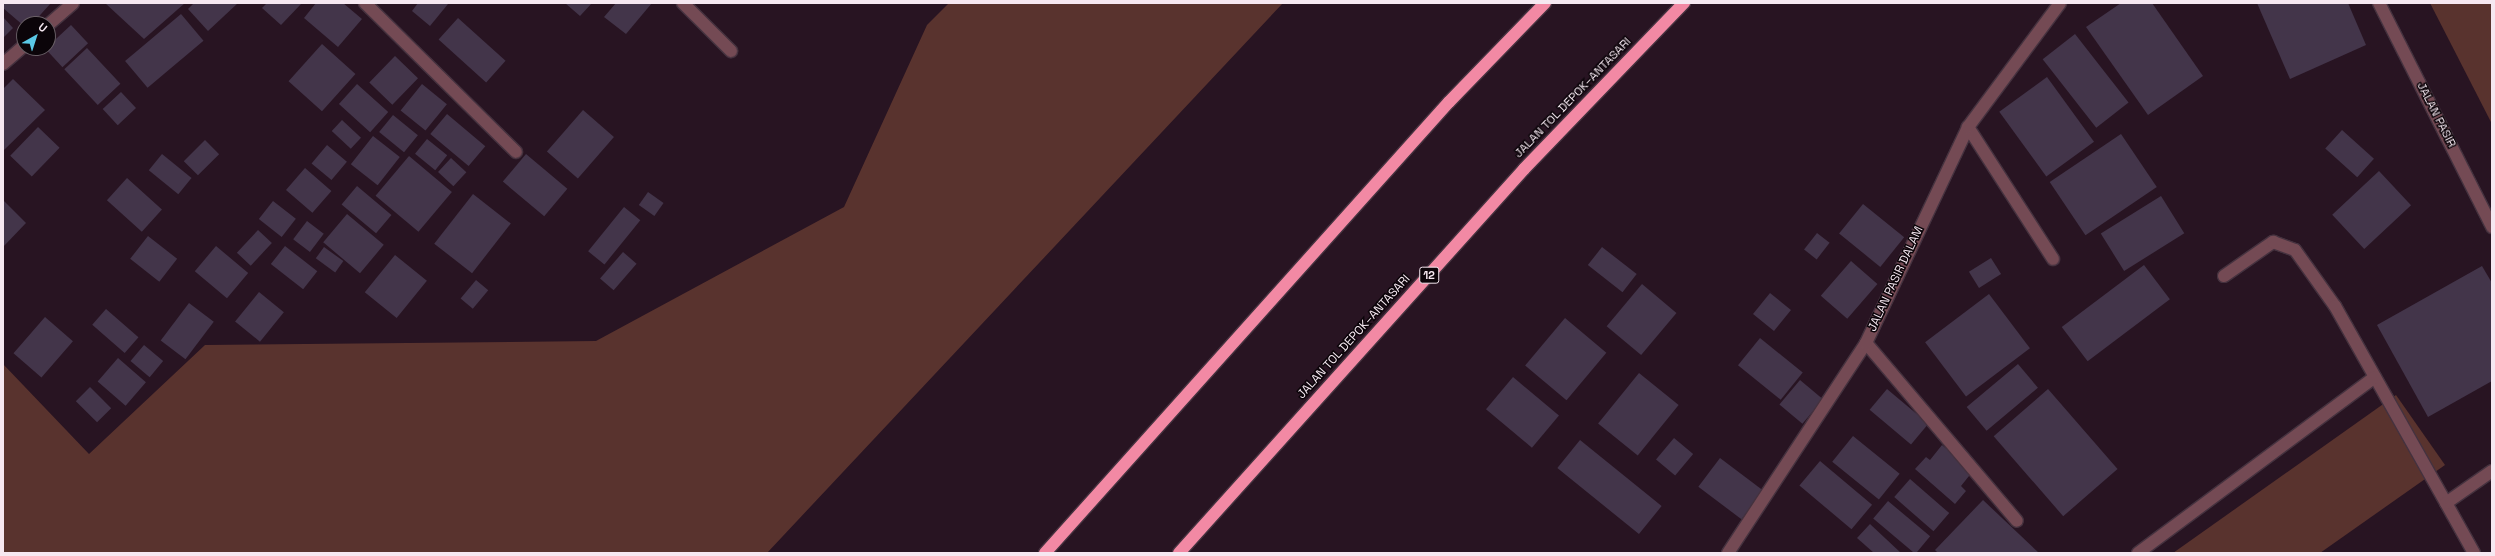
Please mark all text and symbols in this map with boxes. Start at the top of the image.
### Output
north arrow [16,16,56,56]
text: U [36,20,50,35]
street label: JALAN TOL DEPOK–ANTASARI [1511,35,1635,161]
street label: JALAN PASIR [2413,80,2459,150]
street label: JALAN PASIR DALAM [1865,224,1927,334]
road number: 12 [1419,266,1439,284]
street label: JALAN TOL DEPOK–ANTASARI [1294,272,1414,402]

